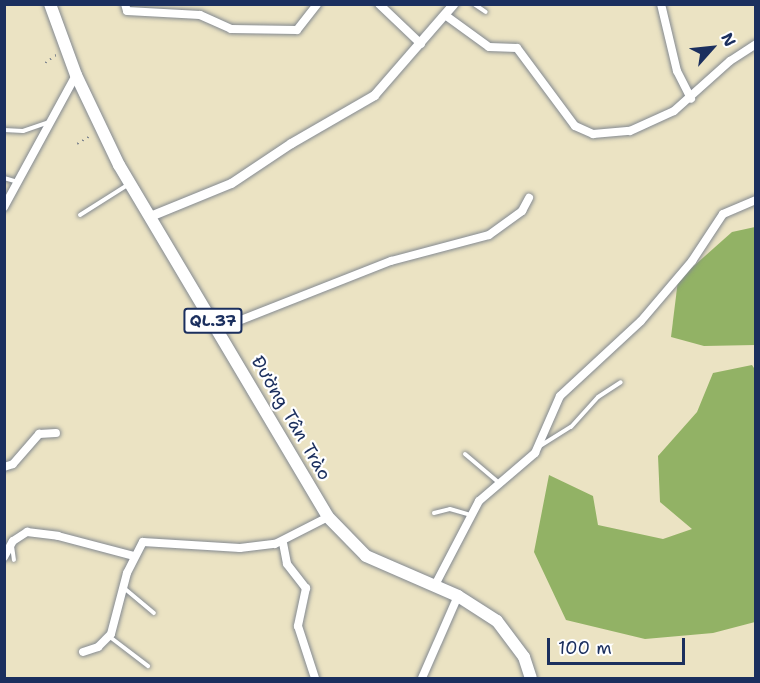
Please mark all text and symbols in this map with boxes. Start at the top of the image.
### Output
north arrow [682,18,742,78]
text: N [716,29,741,50]
road number: QL.37 [183,308,243,334]
street label: Đường Tân Trào [247,352,335,484]
scale bar [550,626,688,664]
text: 100 m [558,636,612,660]

